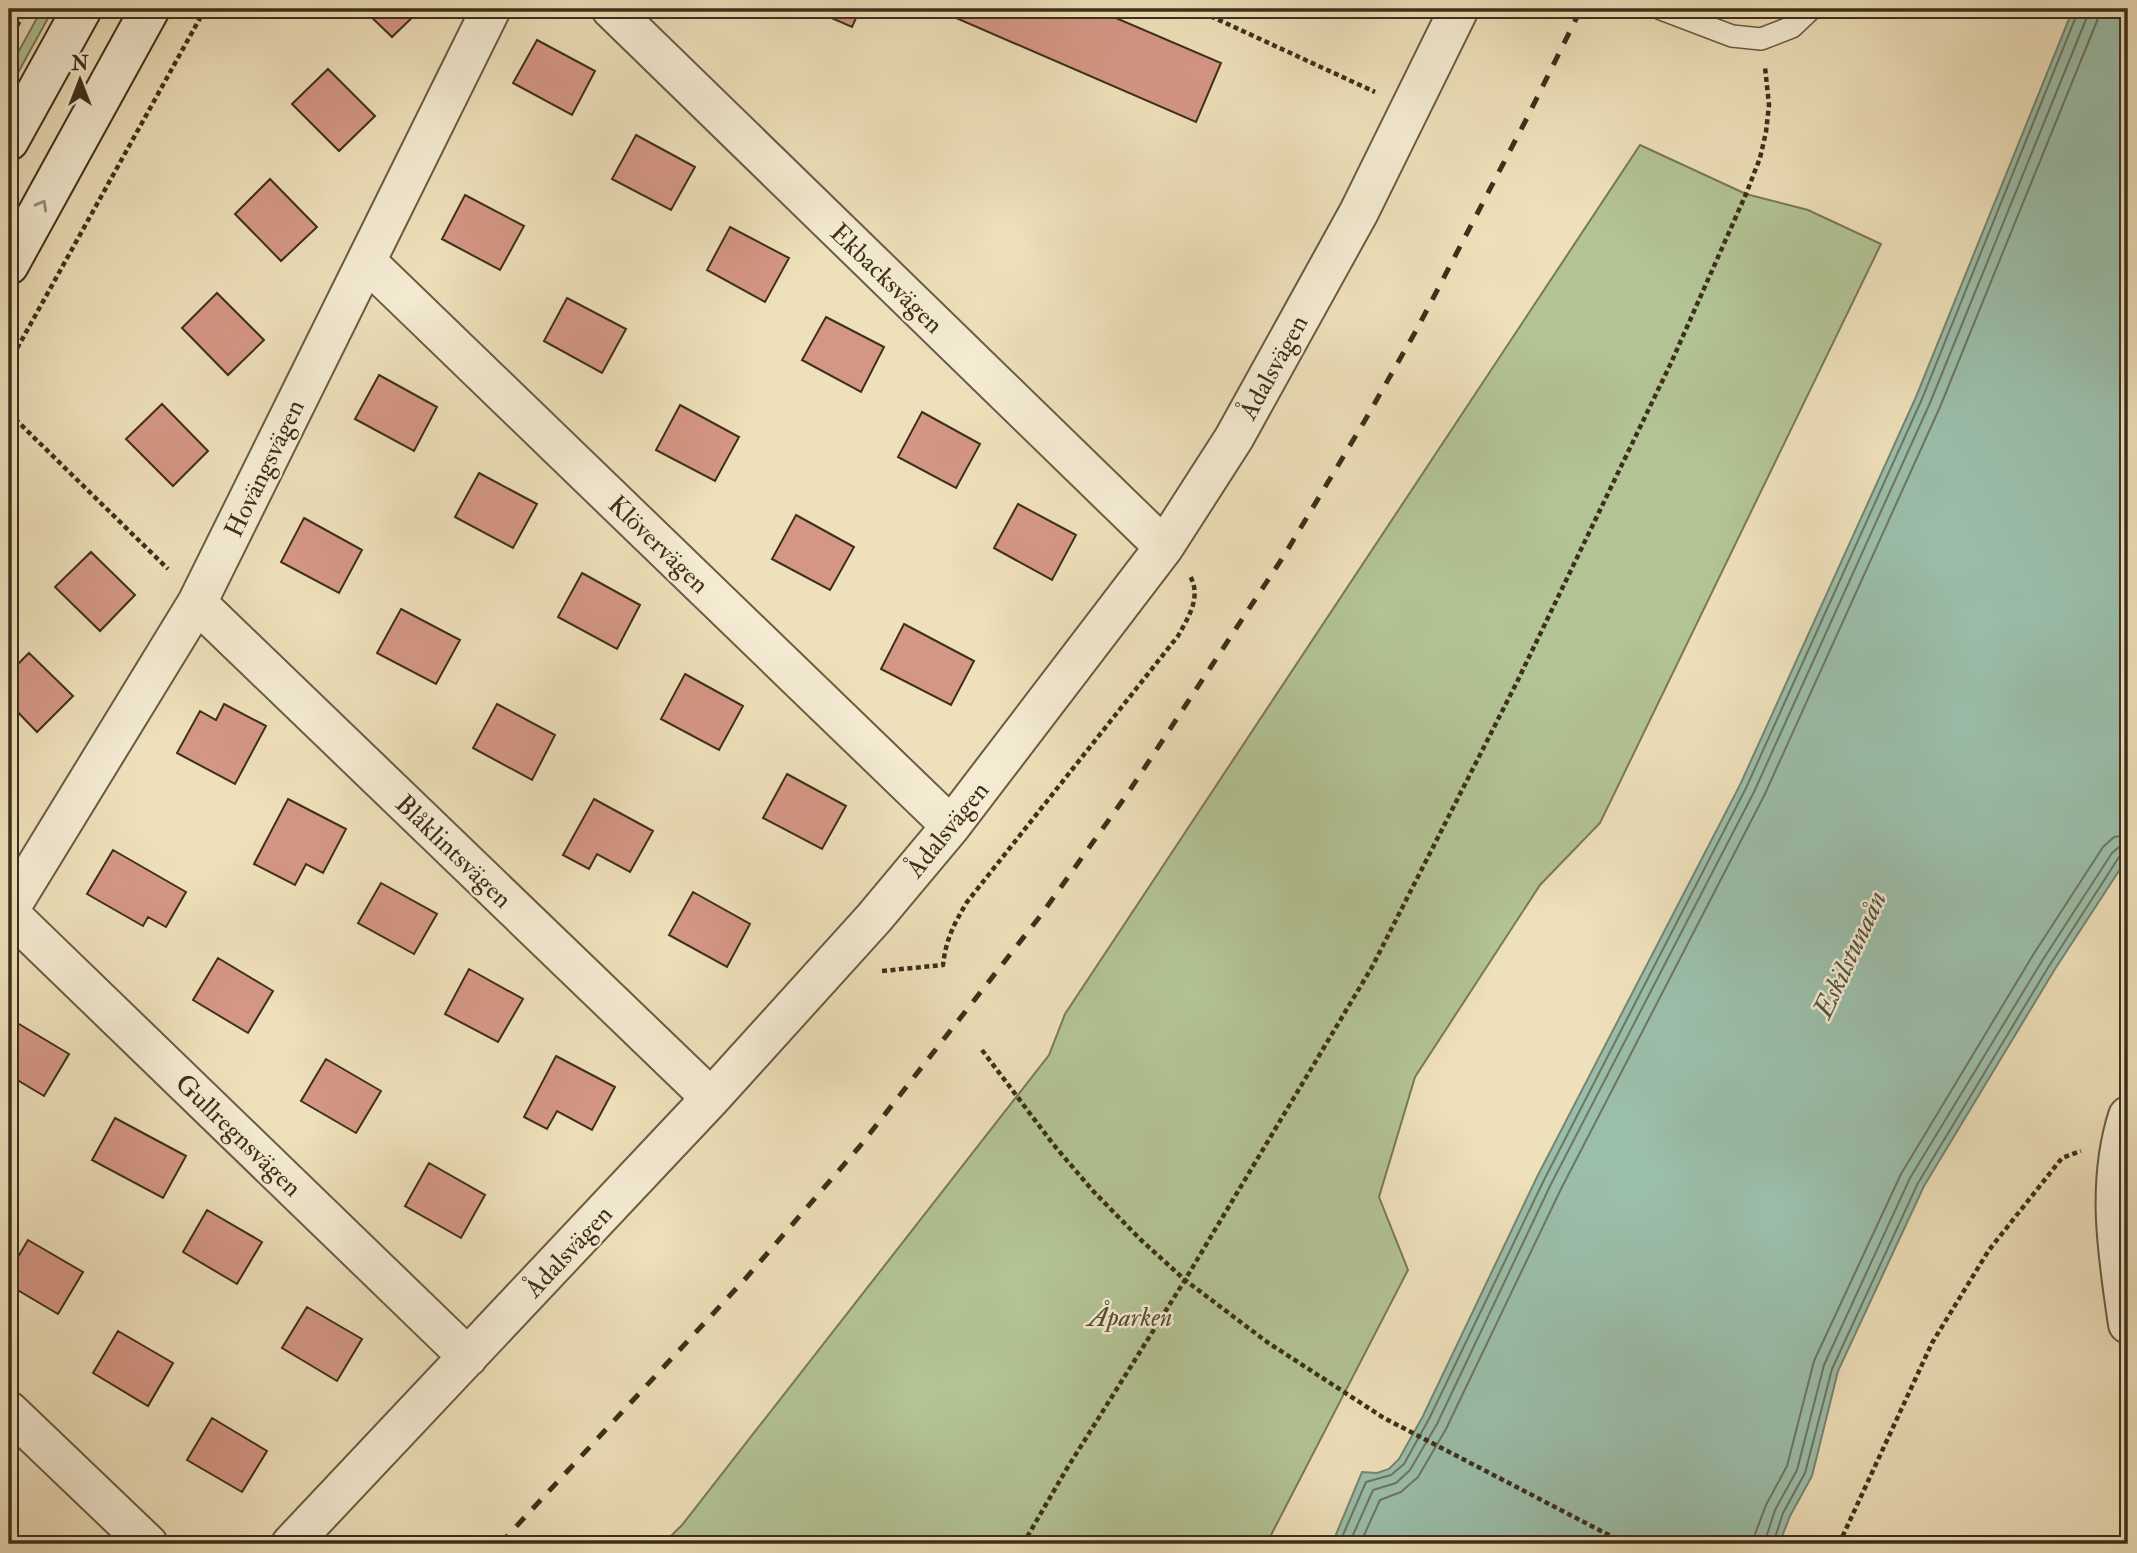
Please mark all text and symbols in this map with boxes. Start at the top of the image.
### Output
north arrow [46,46,116,116]
text: N [70,52,89,76]
one-way arrow [34,200,47,213]
street label: Ekbacksvägen [823,217,950,341]
street label: Ådalsvägen [1230,309,1316,426]
street label: Hovängsvägen [218,394,312,542]
street label: Klövervägen [601,489,715,601]
street label: Ådalsvägen [897,774,996,885]
street label: Blåklintsvägen [388,788,518,915]
water label: Eskilstunaån [1805,885,1895,1026]
street label: Gullregnsvägen [169,1068,308,1204]
street label: Ådalsvägen [516,1198,619,1305]
park label: Åparken [1085,1300,1172,1334]

